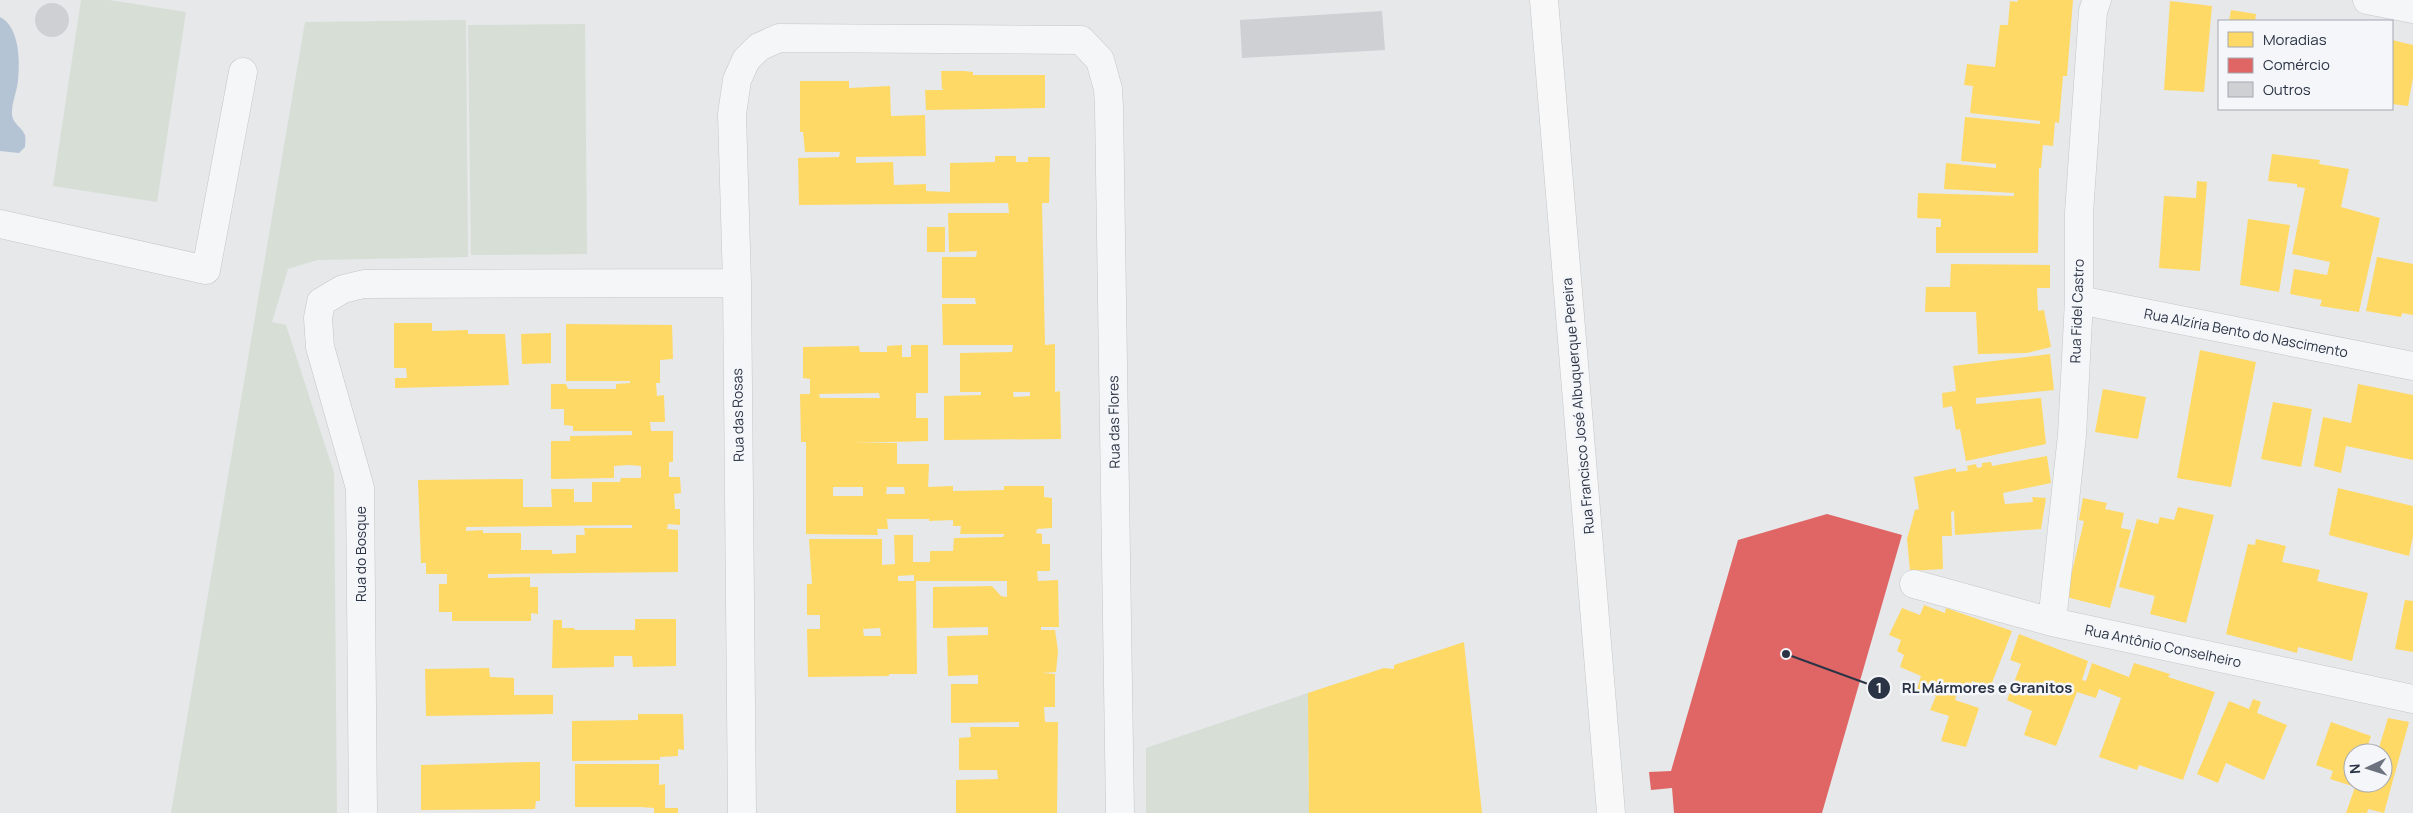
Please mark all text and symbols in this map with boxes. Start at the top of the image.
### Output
legend [2218,20,2393,110]
text: Moradias [2263,29,2327,50]
text: Comércio [2263,54,2330,75]
text: Outros [2263,79,2311,100]
street label: Rua Fidel Castro [2065,258,2088,364]
street label: Rua Francisco José Albuquerque Pereira [1557,277,1598,535]
street label: Rua Alzíria Bento do Nascimento [2143,303,2350,362]
street label: Rua das Rosas [727,368,748,462]
street label: Rua das Flores [1103,375,1124,469]
street label: Rua do Bosque [351,506,370,602]
street label: Rua Antônio Conselheiro [2083,620,2243,671]
callout: RL Mármores e Granitos [1866,673,2083,703]
text: 1 [1876,677,1882,698]
text: RL Mármores e Granitos [1902,677,2072,698]
north arrow [2343,743,2393,793]
text: N [2345,763,2364,775]

